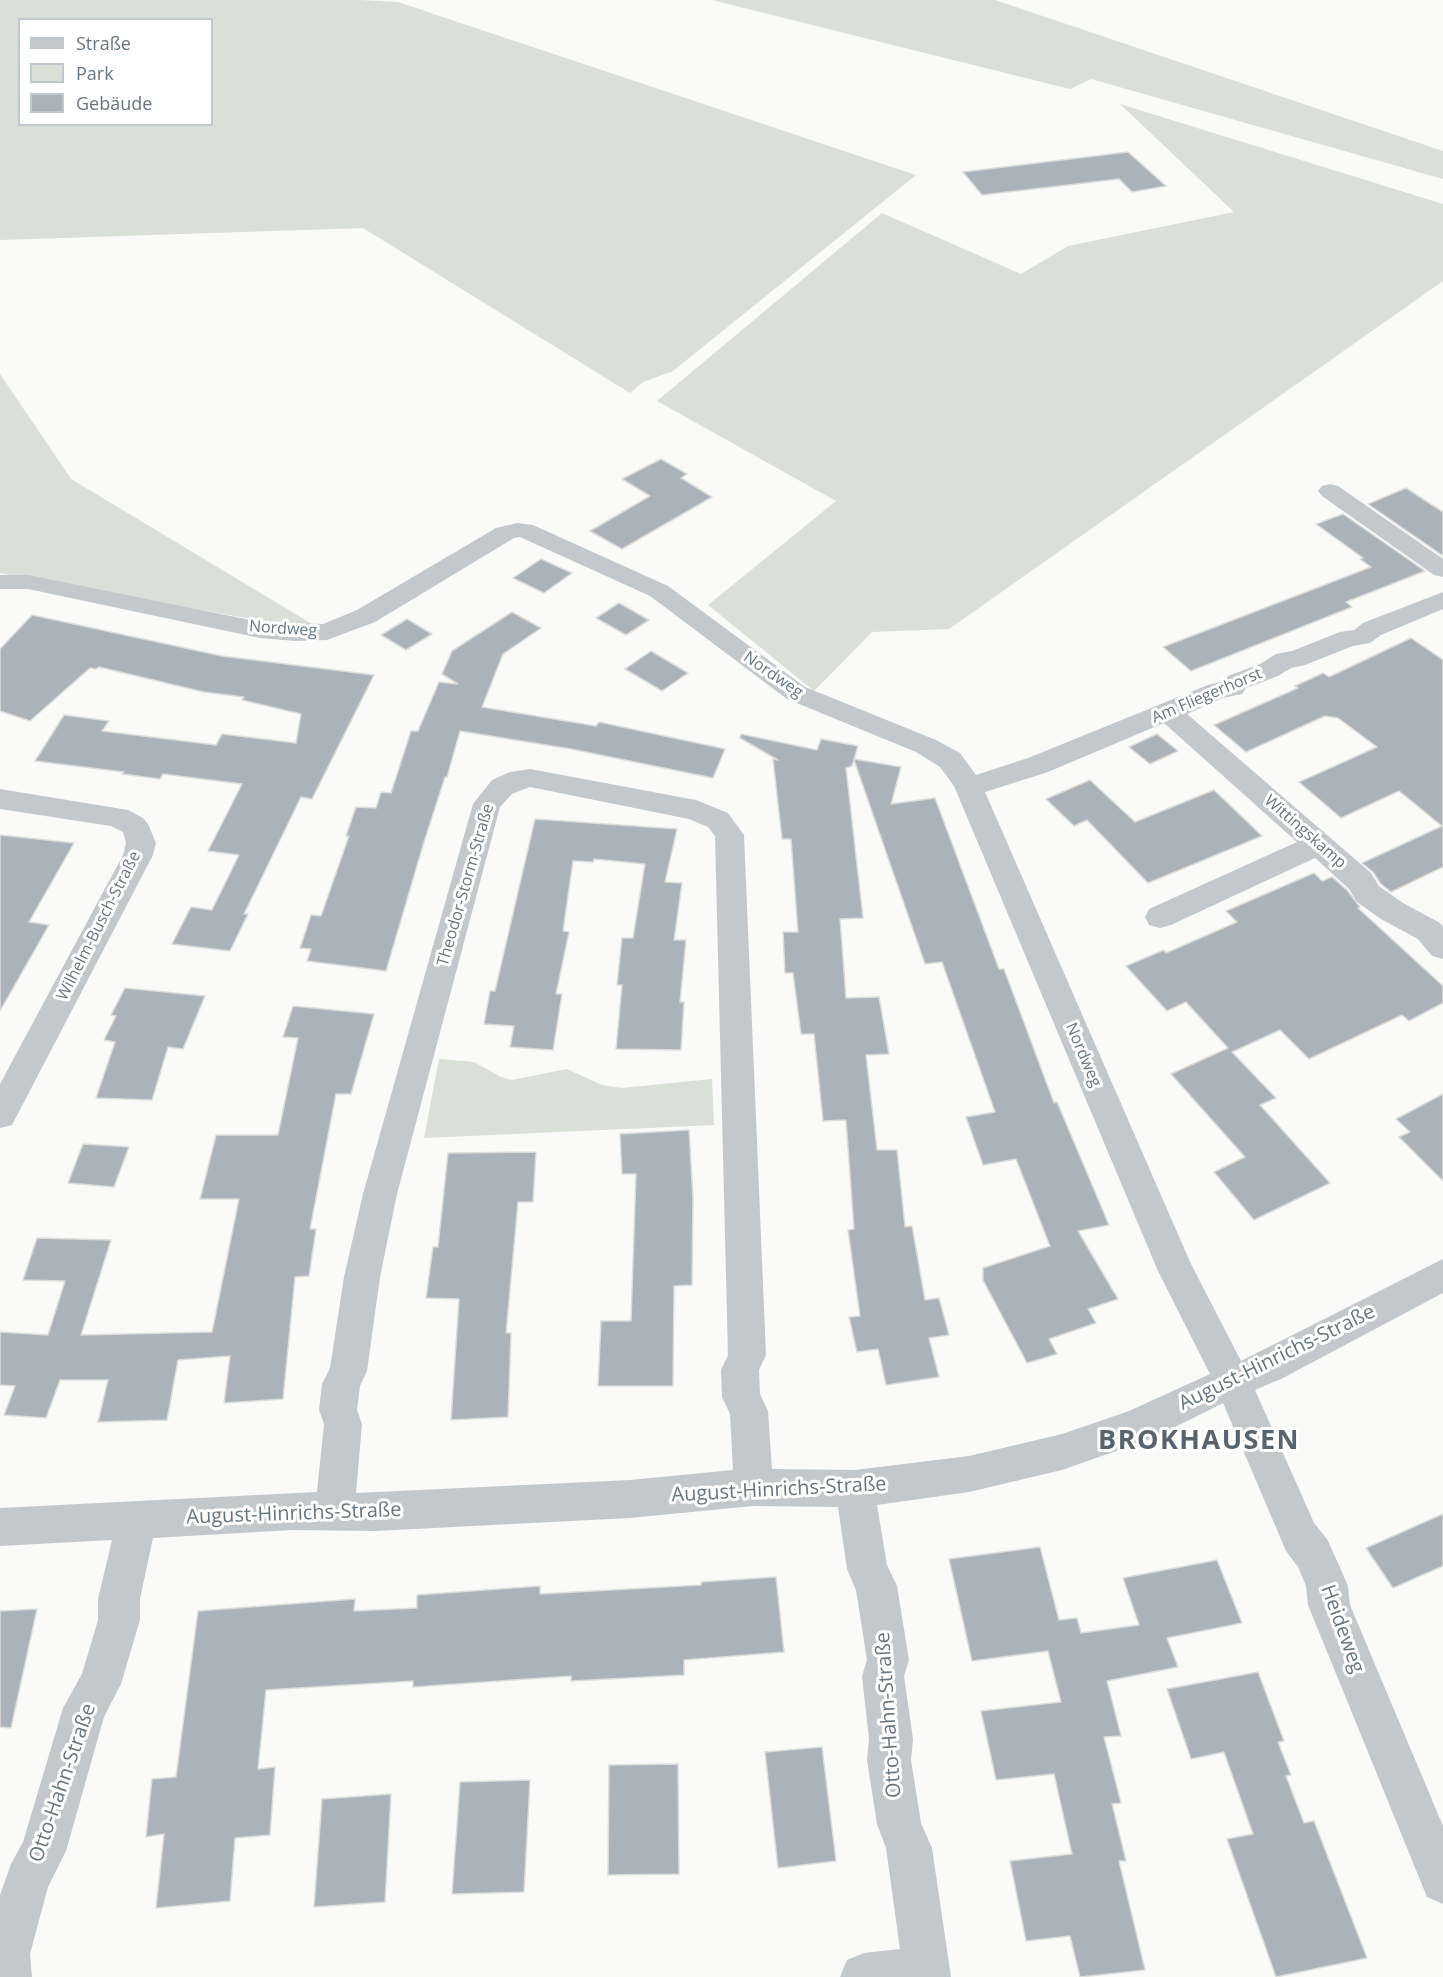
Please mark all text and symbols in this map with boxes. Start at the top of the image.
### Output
legend [18,18,213,126]
text: Straße [76,31,131,55]
text: Park [76,61,114,85]
text: Gebäude [76,91,152,115]
street label: Nordweg [248,617,318,641]
street label: Nordweg [740,648,806,702]
street label: Am Fliegerhorst [1149,664,1265,728]
street label: Wittingskamp [1260,791,1350,873]
street label: Theodor-Storm-Straße [434,802,498,968]
street label: Wilhelm-Busch-Straße [53,848,145,1004]
street label: Nordweg [1061,1020,1105,1090]
street label: August-Hinrichs-Straße [1175,1300,1379,1416]
district label: BROKHAUSEN [1098,1425,1300,1457]
street label: August-Hinrichs-Straße [671,1472,887,1508]
street label: August-Hinrichs-Straße [186,1498,402,1530]
street label: Heideweg [1315,1582,1369,1676]
street label: Otto-Hahn-Straße [871,1631,907,1799]
street label: Otto-Hahn-Straße [25,1701,101,1865]

